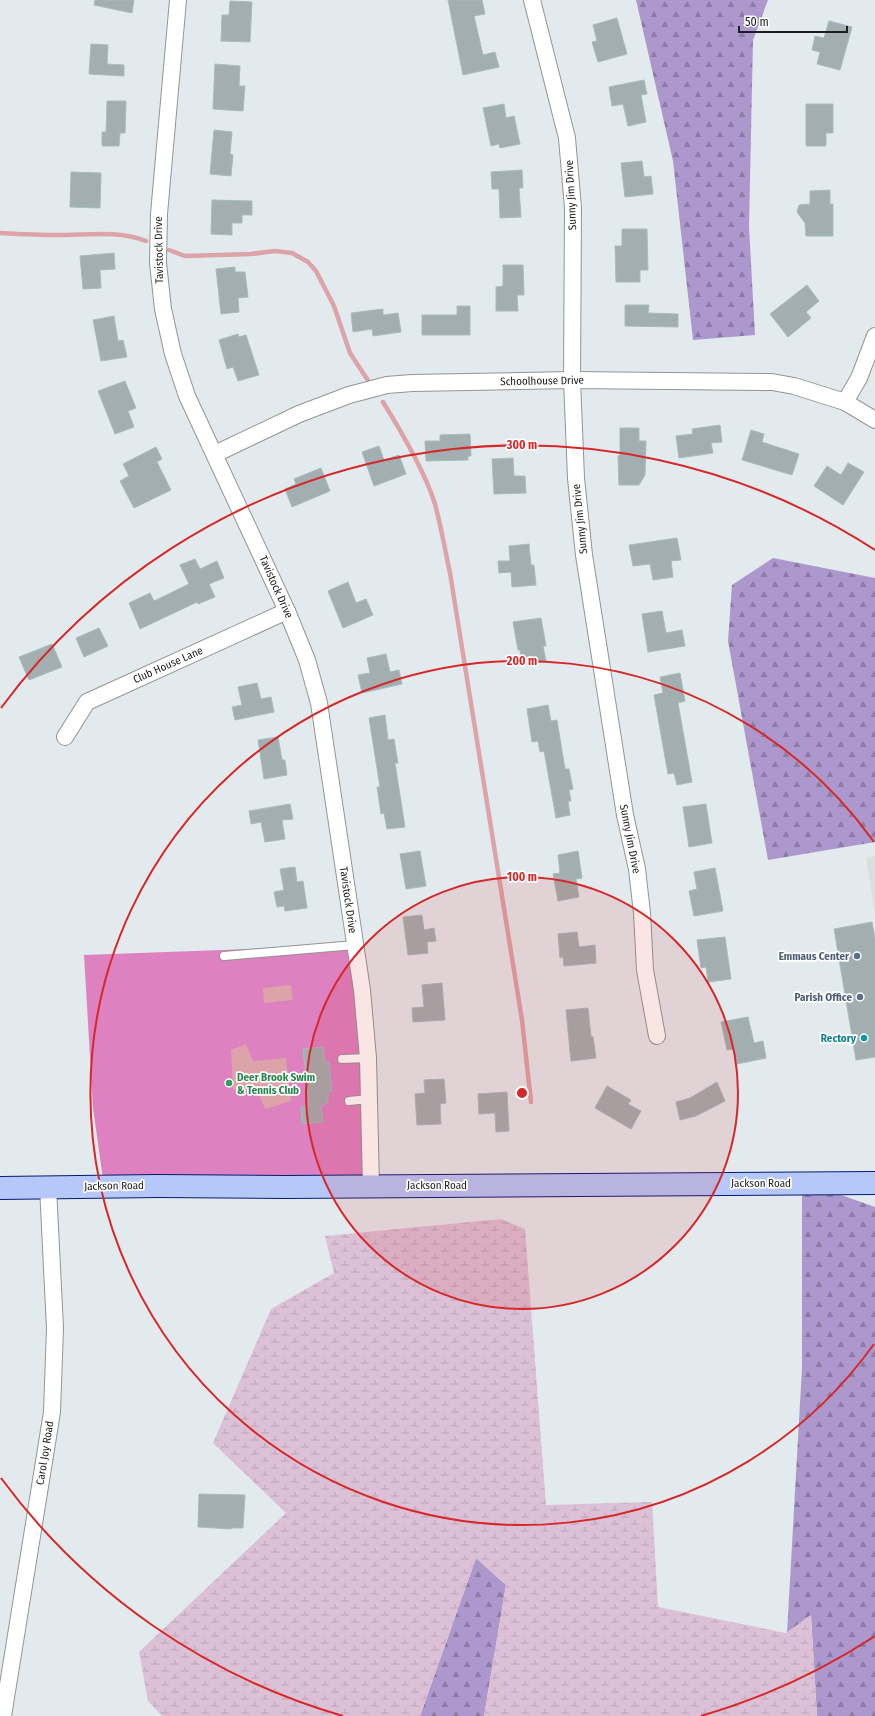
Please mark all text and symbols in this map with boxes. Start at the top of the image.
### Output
scale bar [739,8,847,34]
text: 50 m [745,15,769,29]
street label: Sunny Jim Drive [563,160,579,230]
street label: Tavistock Drive [152,216,166,284]
street label: Schoolhouse Drive [500,374,584,388]
text: 300 m [506,438,537,452]
street label: Sunny Jim Drive [570,483,590,555]
street label: Tavistock Drive [256,554,296,620]
street label: Club House Lane [131,644,205,686]
text: 200 m [506,654,537,668]
street label: Sunny Jim Drive [617,803,643,875]
street label: Tavistock Drive [337,866,359,934]
text: 100 m [507,870,537,884]
place label: Emmaus Center [779,950,850,963]
marker: Emmaus Center [852,951,862,961]
place label: Parish Office [795,991,852,1004]
marker: Parish Office [855,992,865,1002]
place label: Rectory [821,1032,857,1045]
marker: Rectory [859,1033,869,1043]
place label: Deer Brook Swim & Tennis Club [237,1071,315,1097]
marker: Deer Brook Swim & Tennis Club [224,1078,234,1088]
centre of rings [515,1086,529,1100]
street label: Jackson Road [731,1177,791,1190]
street label: Jackson Road [84,1179,144,1193]
street label: Jackson Road [407,1179,467,1192]
street label: Carol Joy Road [34,1420,56,1486]

